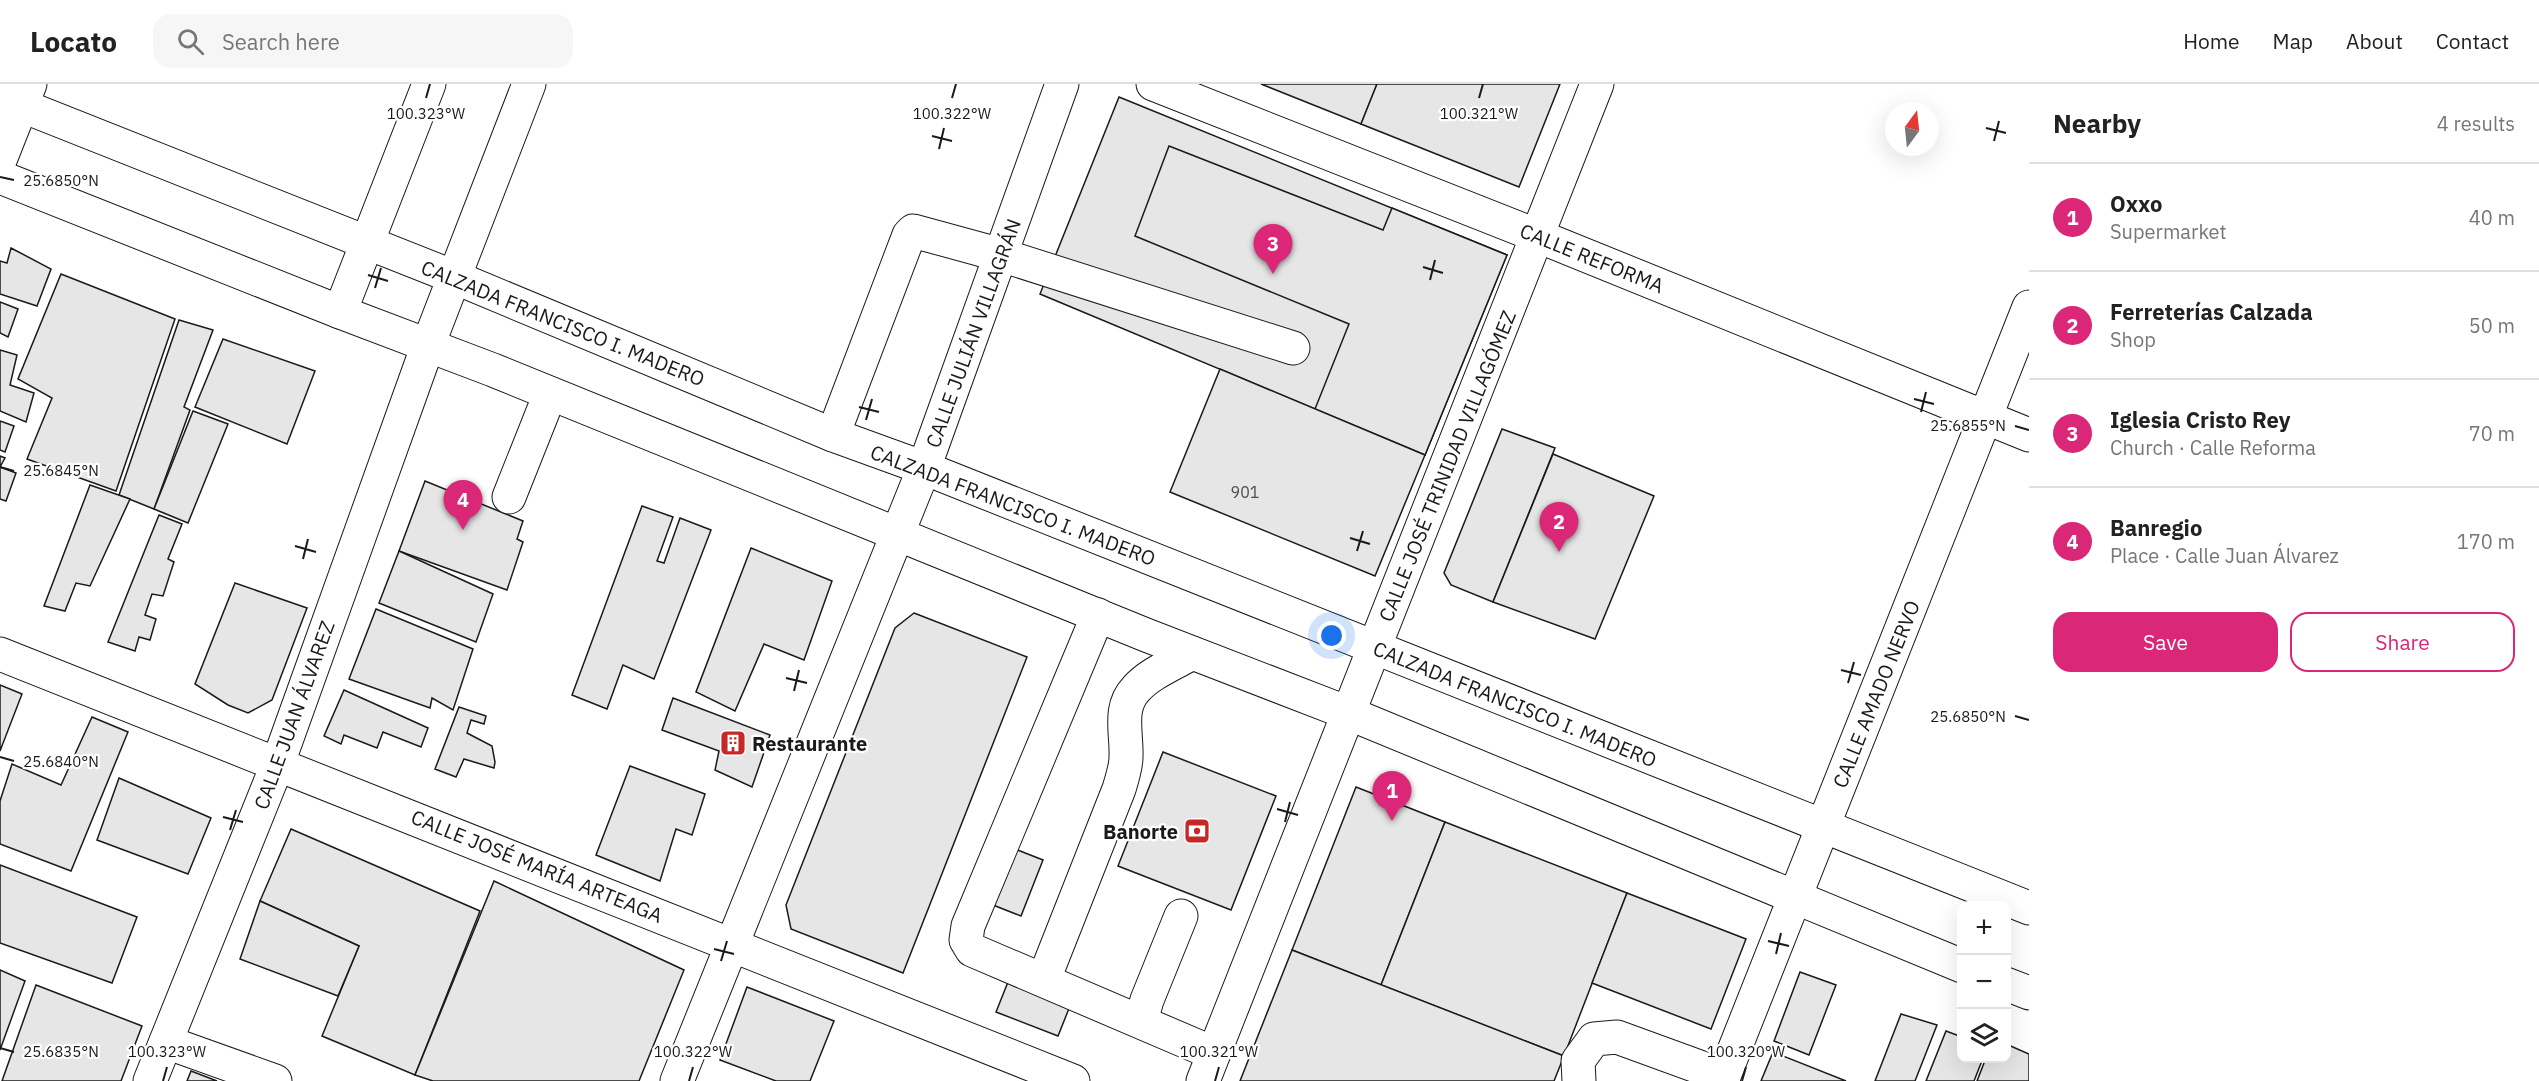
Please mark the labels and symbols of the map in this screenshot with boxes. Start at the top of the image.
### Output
north arrow [1885,102,1939,156]
text: 100.323°W [387,104,466,123]
text: 100.322°W [913,104,992,123]
text: 100.321°W [1440,104,1519,123]
text: 25.6850°N [23,171,99,190]
street label: CALLE JULIÁN VILLAGRÁN [919,215,1027,451]
street label: CALLE REFORMA [1516,217,1668,299]
pin: 3 [1254,224,1292,274]
street label: CALZADA FRANCISCO I. MADERO [417,254,709,392]
street label: CALLE JOSÉ TRINIDAD VILLAGÓMEZ [1372,306,1522,626]
text: 25.6855°N [1930,416,2006,435]
street label: CALZADA FRANCISCO I. MADERO [866,438,1160,572]
text: 25.6845°N [23,461,99,480]
pin: 4 [444,480,482,530]
house number: 901 [1231,482,1259,502]
pin: 2 [1540,502,1578,552]
street label: CALLE AMADO NERVO [1826,596,1926,792]
street label: CALLE JUAN ÁLVAREZ [247,617,341,813]
your location [1317,621,1346,650]
street label: CALZADA FRANCISCO I. MADERO [1369,635,1661,773]
text: 25.6850°N [1930,707,2006,726]
building icon: Restaurante [718,728,748,758]
place label: Restaurante [752,730,867,757]
text: 25.6840°N [23,752,99,771]
pin: 1 [1372,772,1412,821]
street label: CALLE JOSÉ MARÍA ARTEAGA [407,803,667,929]
bank icon: Banorte [1182,816,1212,846]
place label: Banorte [1103,818,1178,845]
text: 25.6835°N [23,1042,99,1061]
text: 100.323°W [128,1042,207,1061]
text: 100.322°W [654,1042,733,1061]
text: 100.321°W [1180,1042,1259,1061]
text: 100.320°W [1707,1042,1786,1061]

